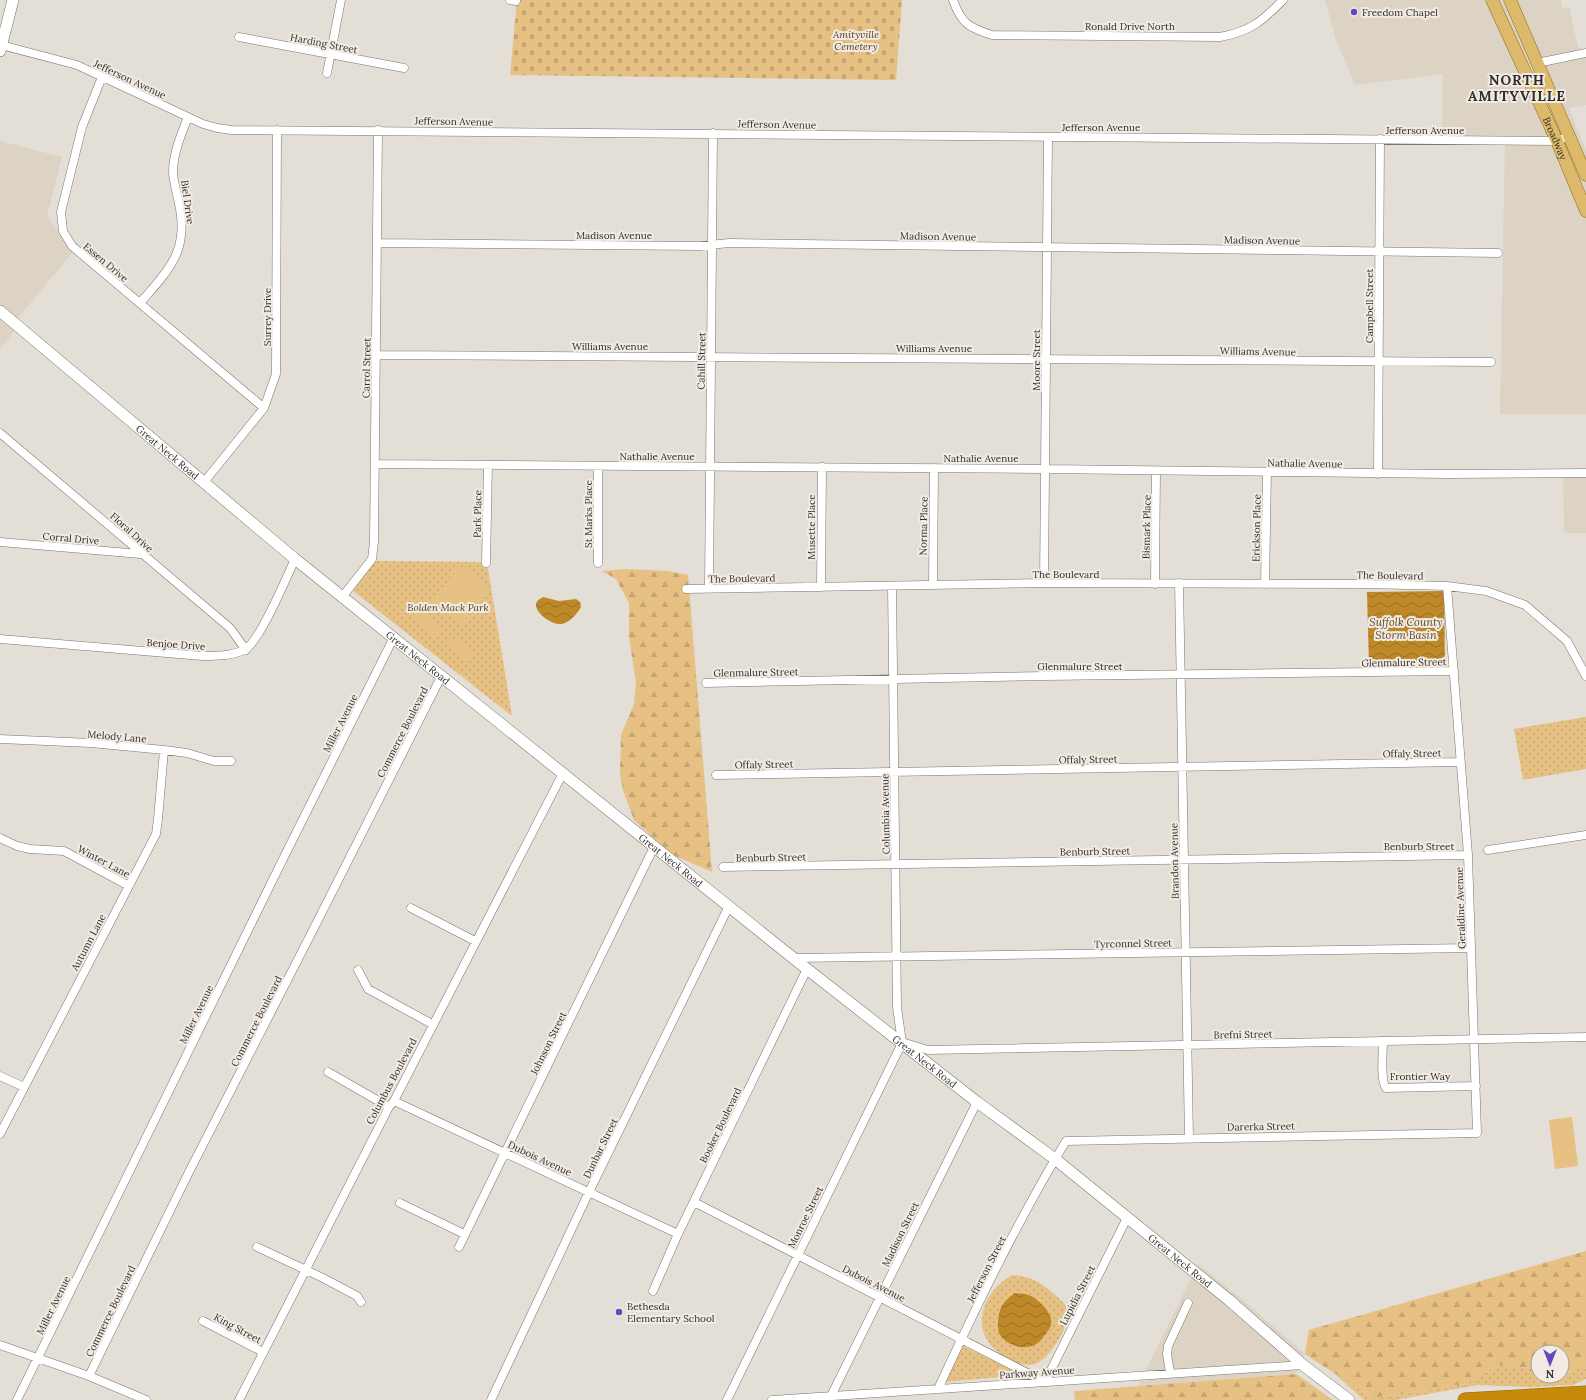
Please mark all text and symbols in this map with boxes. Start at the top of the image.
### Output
place label: Freedom Chapel [1362,6,1438,19]
marker: Freedom Chapel [1349,7,1359,17]
street label: Ronald Drive North [1085,20,1175,33]
park label: Amityville Cemetery [832,28,879,53]
street label: Harding Street [289,31,359,56]
street label: Jefferson Avenue [90,57,169,102]
district label: NORTH AMITYVILLE [1468,71,1566,105]
street label: Jefferson Avenue [414,114,494,129]
street label: Broadway [1540,115,1570,162]
street label: Jefferson Avenue [737,117,817,132]
street label: Jefferson Avenue [1061,121,1141,134]
street label: Jefferson Avenue [1385,124,1465,137]
street label: Biel Drive [178,179,197,226]
street label: Madison Avenue [576,229,653,242]
street label: Madison Avenue [900,229,977,244]
street label: Madison Avenue [1224,233,1301,248]
street label: Essen Drive [81,240,131,285]
street label: Campbell Street [1363,269,1376,343]
street label: Surrey Drive [261,287,274,346]
street label: Moore Street [1030,329,1043,391]
street label: Cahill Street [695,332,709,390]
street label: Carrol Street [359,338,374,398]
street label: Williams Avenue [572,340,649,353]
street label: Williams Avenue [896,342,973,355]
street label: Williams Avenue [1220,344,1297,359]
street label: Great Neck Road [133,422,202,483]
street label: Nathalie Avenue [619,450,695,463]
street label: Nathalie Avenue [943,452,1019,465]
street label: Nathalie Avenue [1267,456,1343,471]
street label: St Marks Place [582,479,595,548]
street label: Park Place [471,489,484,538]
street label: Erickson Place [1249,493,1264,562]
street label: Musette Place [805,494,818,560]
street label: Bismark Place [1139,494,1154,559]
street label: Norma Place [916,496,931,556]
street label: Floral Drive [107,510,156,556]
street label: Corral Drive [42,530,100,548]
street label: The Boulevard [1033,568,1099,581]
street label: The Boulevard [1356,568,1424,583]
street label: The Boulevard [708,571,776,586]
park label: Bolden Mack Park [407,601,489,614]
water label: Suffolk County Storm Basin [1369,615,1443,642]
street label: Great Neck Road [383,628,452,687]
street label: Benjoe Drive [146,636,207,653]
street label: Glenmalure Street [1361,655,1447,670]
street label: Glenmalure Street [1037,660,1123,673]
street label: Glenmalure Street [713,665,799,680]
street label: Commerce Boulevard [374,685,431,780]
street label: Miller Avenue [320,691,361,755]
street label: Melody Lane [87,727,148,746]
street label: Offaly Street [1382,746,1442,761]
street label: Offaly Street [1058,752,1118,767]
street label: Offaly Street [734,757,794,772]
street label: Columbia Avenue [878,773,893,855]
street label: Brandon Avenue [1167,822,1182,899]
street label: Great Neck Road [636,831,705,890]
street label: Benburb Street [1384,840,1454,853]
street label: Winter Lane [75,842,133,881]
street label: Benburb Street [1060,844,1131,859]
street label: Benburb Street [736,850,807,865]
street label: Geraldine Avenue [1453,866,1468,949]
street label: Autumn Lane [68,911,109,974]
street label: Tyrconnel Street [1094,936,1172,951]
street label: Commerce Boulevard [228,974,285,1069]
street label: Miller Avenue [177,982,217,1046]
street label: Johnson Street [527,1009,569,1078]
street label: Brefni Street [1213,1027,1273,1042]
street label: Great Neck Road [890,1032,959,1091]
street label: Columbus Boulevard [363,1036,420,1127]
street label: Frontier Way [1390,1070,1451,1083]
street label: Booker Boulevard [697,1085,744,1165]
street label: Dunbar Street [580,1116,621,1181]
street label: Darerka Street [1227,1119,1295,1134]
street label: Dubois Avenue [506,1138,574,1179]
street label: Monroe Street [785,1184,826,1250]
street label: Madison Street [879,1200,922,1269]
street label: Great Neck Road [1145,1231,1215,1291]
street label: Jefferson Street [964,1234,1009,1306]
street label: Dubois Avenue [840,1262,908,1305]
street label: Commerce Boulevard [83,1263,138,1359]
street label: Lupidia Street [1057,1263,1098,1327]
street label: Miller Avenue [34,1273,74,1337]
place label: Bethesda Elementary School [627,1300,715,1325]
marker: Bethesda Elementary School [614,1307,624,1317]
street label: King Street [212,1310,264,1346]
north arrow [1530,1344,1570,1384]
street label: Parkway Avenue [999,1363,1076,1382]
text: N [1545,1367,1554,1381]

